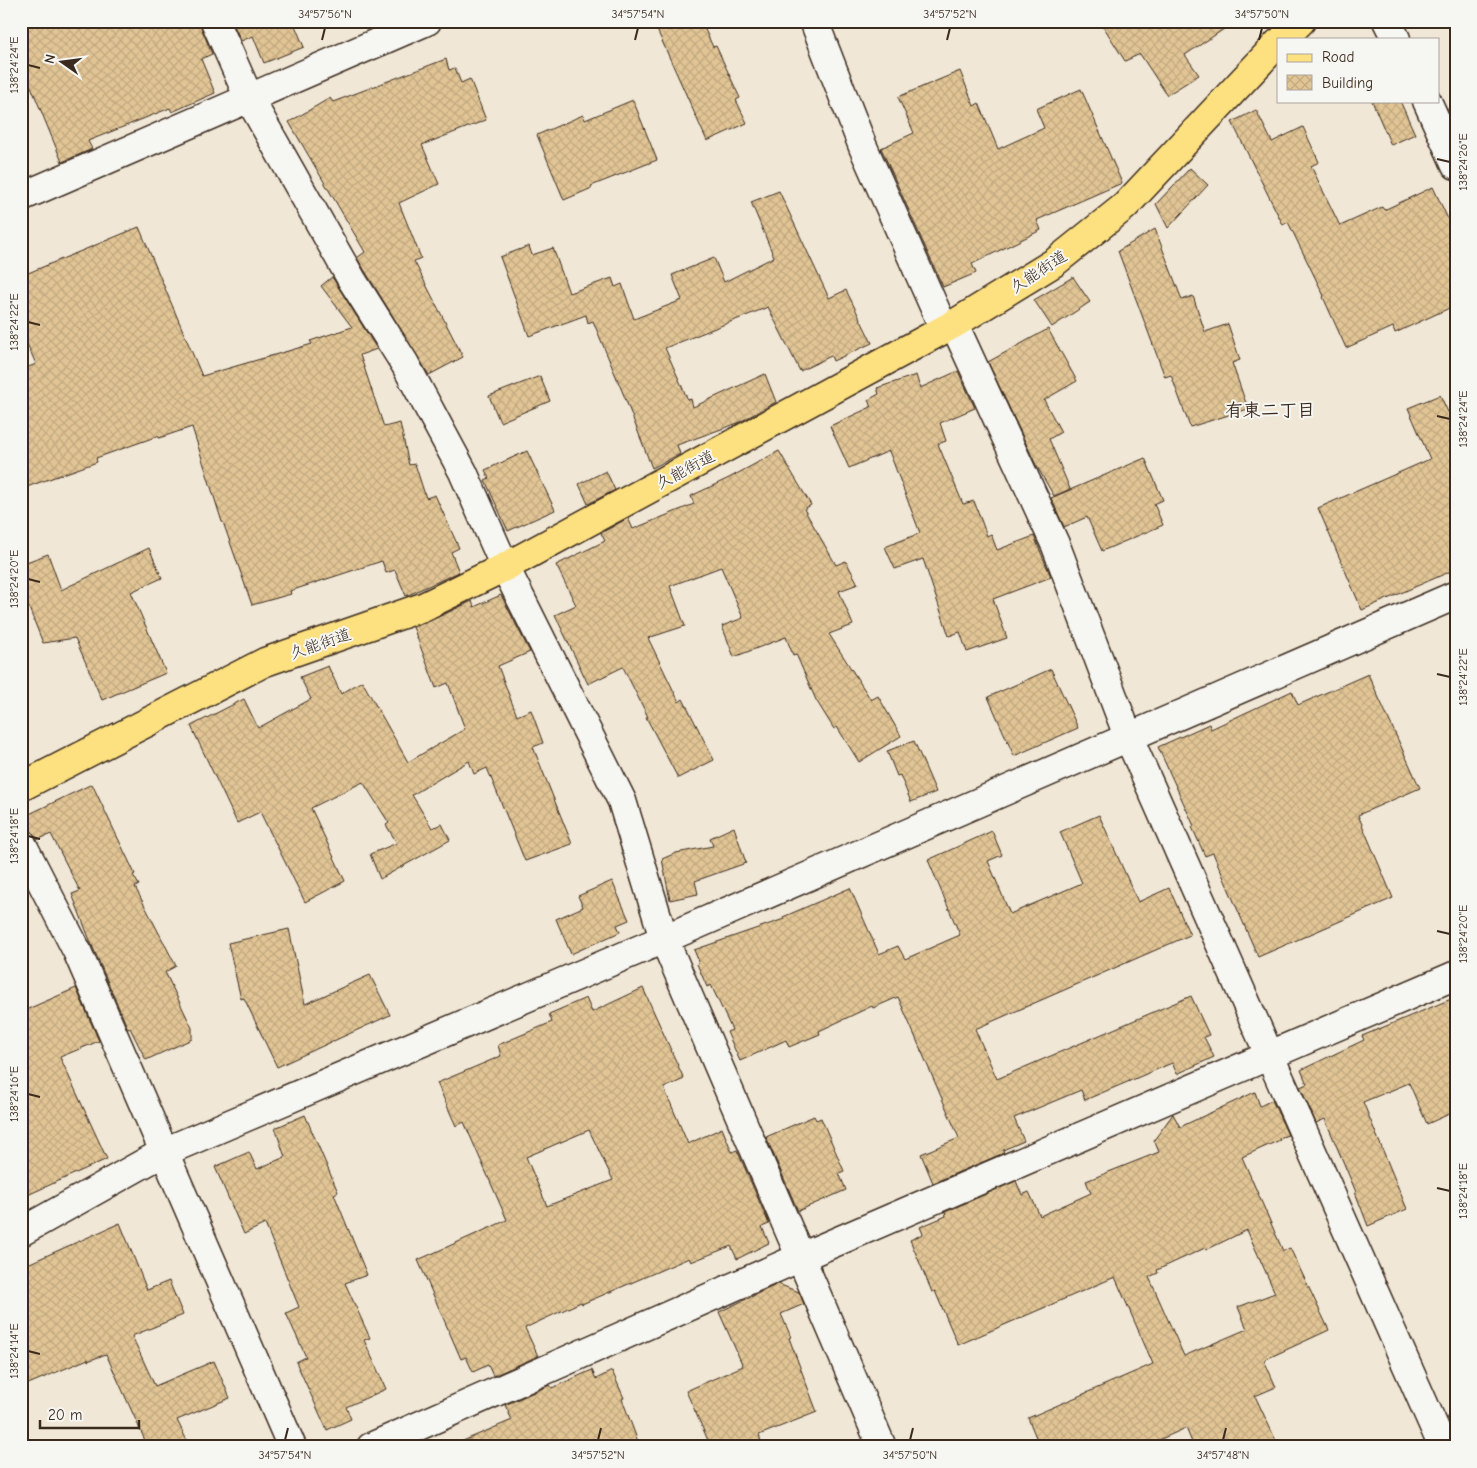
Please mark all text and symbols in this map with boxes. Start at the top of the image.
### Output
text: 34°57'56"N [298,7,352,21]
text: 34°57'54"N [612,7,664,21]
text: 34°57'52"N [923,7,977,21]
text: 34°57'50"N [1235,7,1289,21]
text: 138°24'24"E [7,37,21,93]
north arrow [38,38,88,88]
legend [1277,38,1440,102]
text: Road [1322,48,1354,66]
text: N [41,52,59,65]
text: Building [1322,74,1373,92]
text: 138°24'26"E [1456,133,1470,191]
street label: 久能街道 [1007,247,1070,297]
text: 138°24'22"E [7,293,21,351]
text: 138°24'24"E [1456,391,1470,447]
district label: 有東二丁目 [1225,400,1315,421]
street label: 久能街道 [653,447,718,493]
text: 138°24'20"E [7,550,21,608]
street label: 久能街道 [287,625,354,663]
text: 138°24'22"E [1456,648,1470,706]
text: 138°24'18"E [7,808,21,864]
text: 138°24'20"E [1456,905,1470,963]
text: 138°24'16"E [7,1066,21,1122]
text: 138°24'18"E [1456,1163,1470,1219]
text: 138°24'14"E [7,1323,21,1379]
scale bar [40,1398,139,1430]
text: 20 m [48,1406,82,1424]
text: 34°57'54"N [259,1448,311,1462]
text: 34°57'52"N [571,1448,625,1462]
text: 34°57'50"N [883,1448,937,1462]
text: 34°57'48"N [1197,1448,1249,1462]

